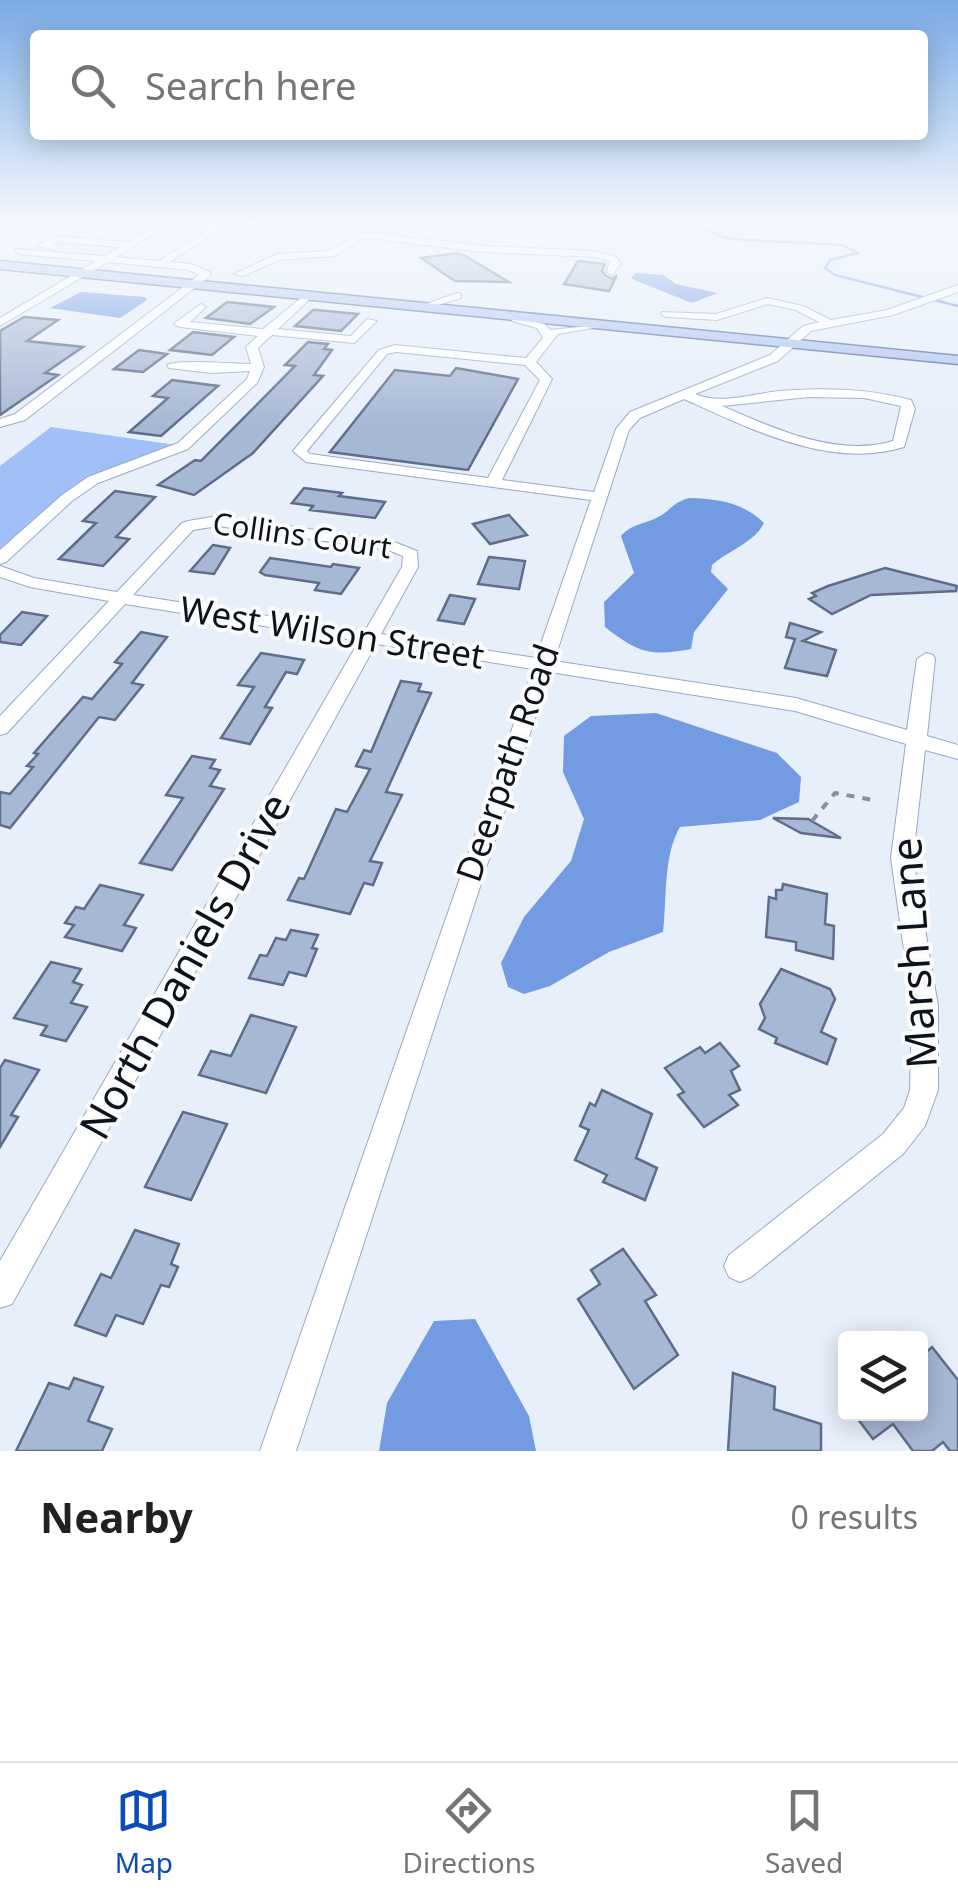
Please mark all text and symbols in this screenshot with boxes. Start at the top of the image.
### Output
search box [30,30,928,140]
icon: search [65,58,120,113]
text: Search here [145,59,356,111]
street label: Collins Court [210,502,394,567]
street label: West Wilson Street [177,584,488,679]
street label: Deerpath Road [444,638,569,887]
street label: North Daniels Drive [65,782,302,1148]
street label: Marsh Lane [876,836,949,1070]
map controls [838,1331,928,1421]
button: layers [838,1331,928,1421]
text: Nearby [40,1488,193,1545]
text: 0 results [791,1495,918,1538]
tab: Map [115,1783,173,1881]
tab: Directions [403,1783,535,1881]
tab: Saved [765,1783,843,1881]

